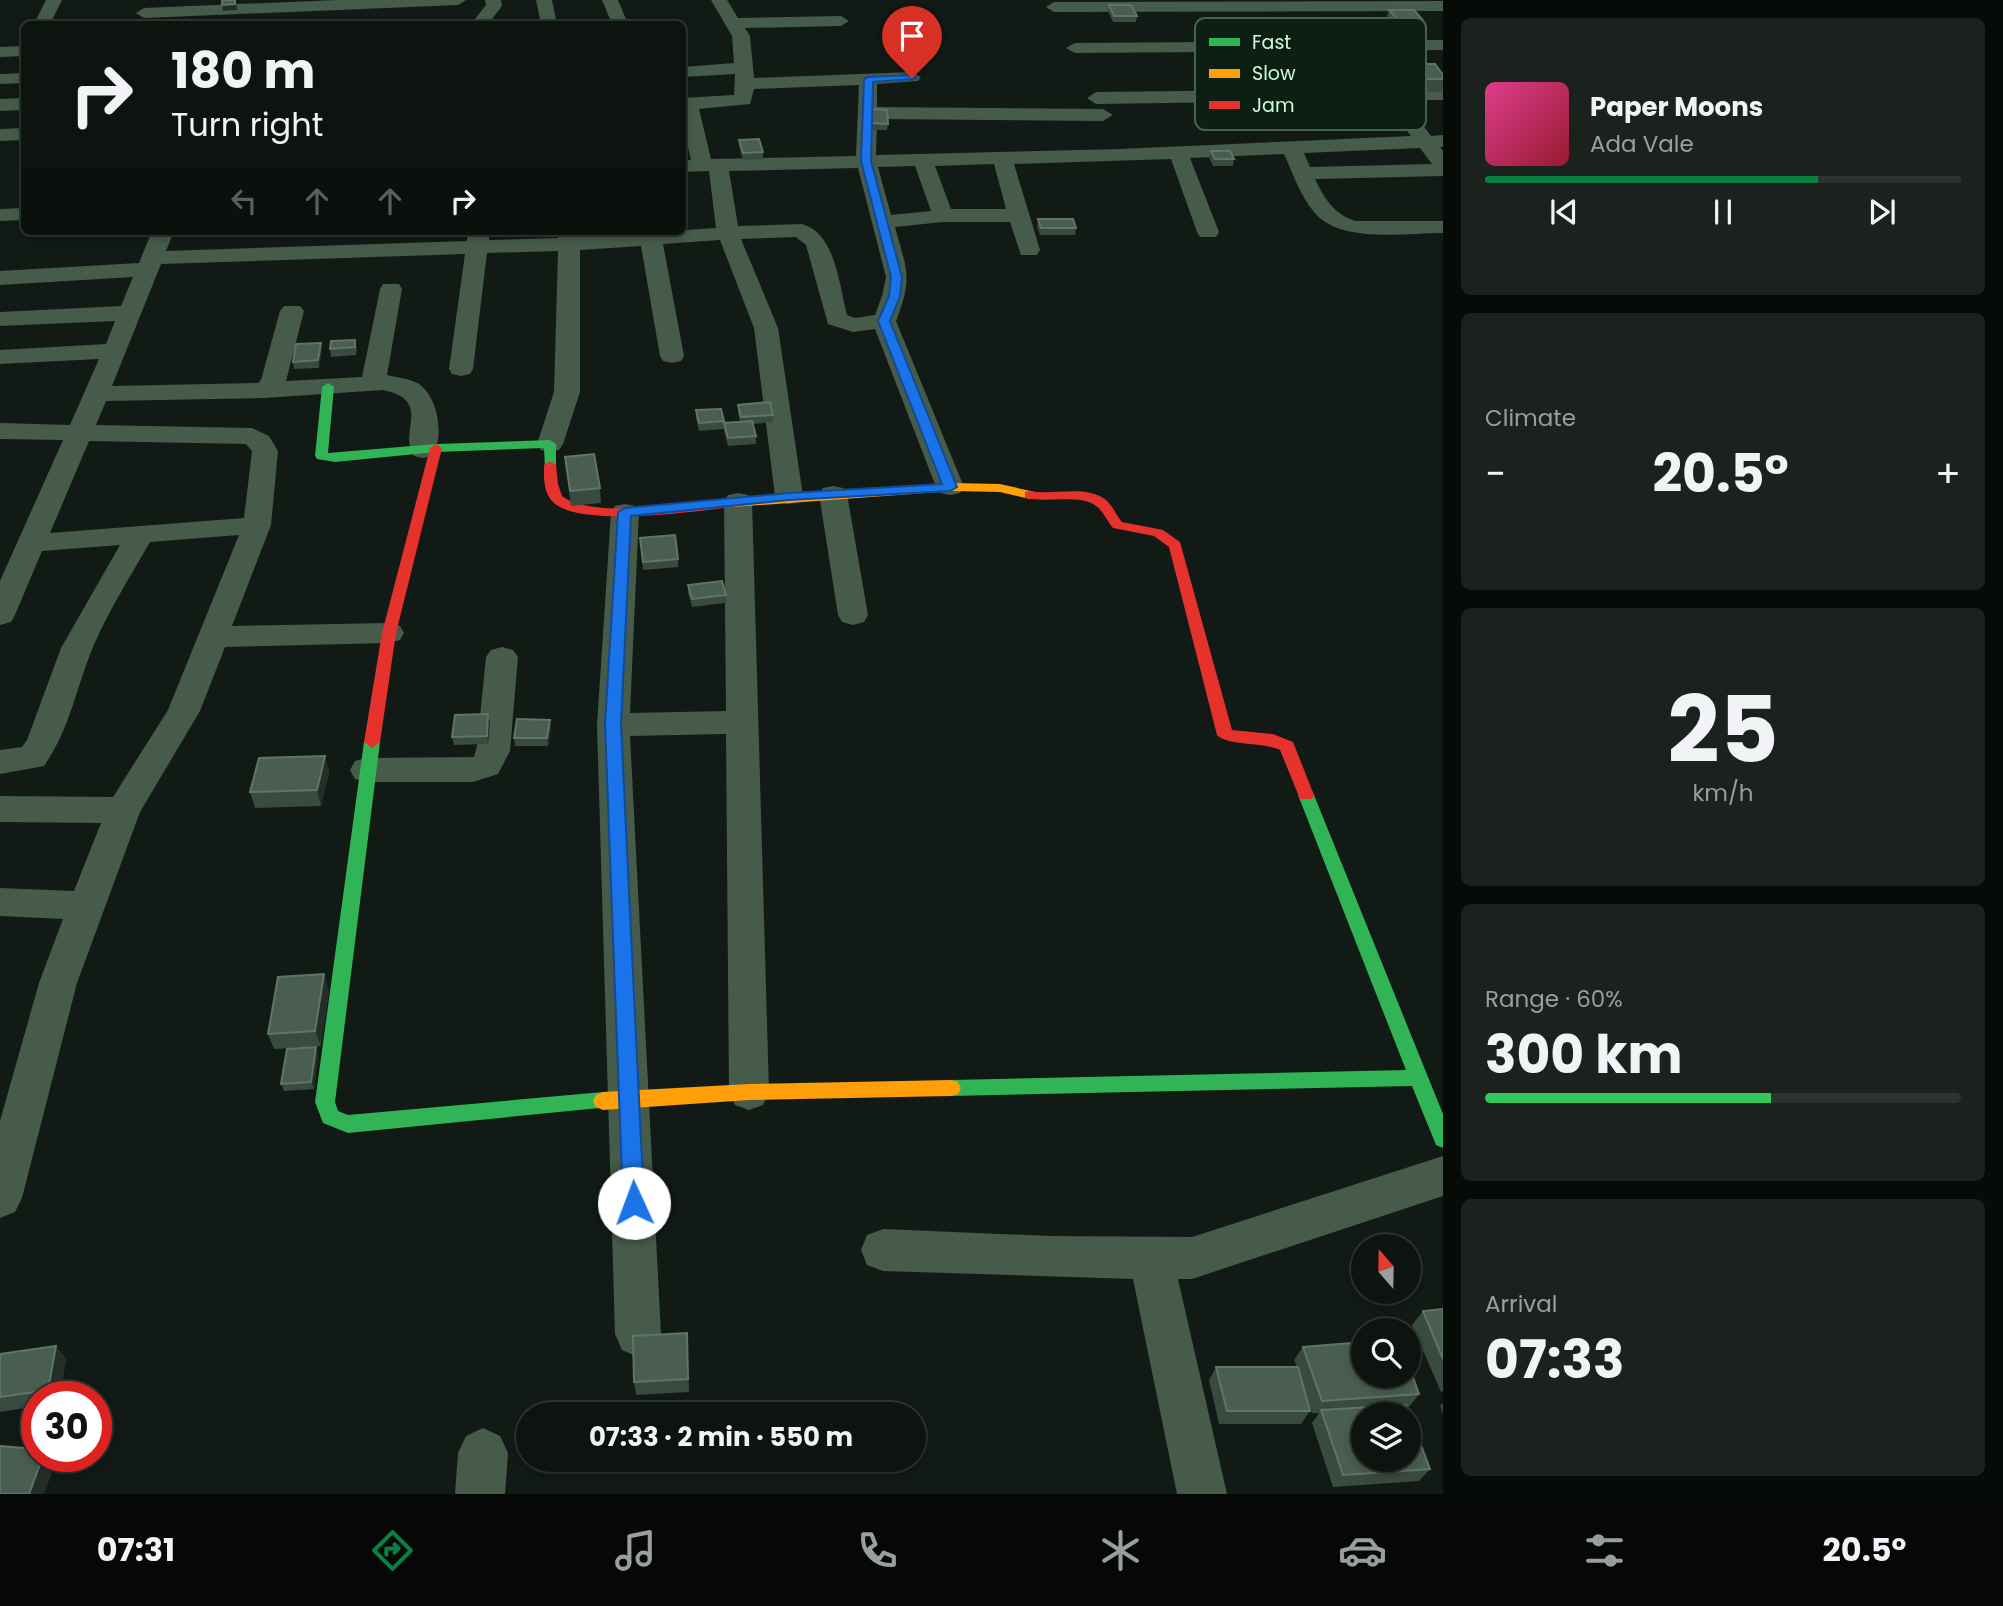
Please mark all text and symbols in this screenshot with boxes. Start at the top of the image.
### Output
pin [882,6,942,78]
icon: arrive [893,17,931,55]
legend [1195,18,1426,130]
text: Fast [1252,29,1291,56]
text: 180 m [171,37,315,105]
icon: right [56,49,147,140]
text: Slow [1252,60,1296,87]
text: Paper Moons [1590,89,1763,125]
text: Jam [1252,92,1294,119]
text: Turn right [171,102,323,147]
text: Ada Vale [1590,128,1694,160]
icon: left [225,182,263,220]
icon: ahead [298,182,336,220]
icon: ahead [371,182,409,220]
icon: right [444,182,482,220]
icon: previous [1545,193,1583,231]
icon: pause [1704,193,1742,231]
icon: next [1863,193,1901,231]
text: Climate [1485,402,1576,434]
text: 20.5° [1652,437,1789,510]
text: − [1485,447,1506,500]
text: + [1935,447,1961,500]
text: 25 [1667,666,1779,794]
text: km/h [1692,777,1754,809]
text: Range · 60% [1485,983,1623,1015]
text: 300 km [1485,1018,1683,1091]
position arrow [597,1166,671,1240]
north arrow [1351,1234,1421,1304]
map controls [1351,1234,1421,1472]
text: Arrival [1485,1288,1557,1320]
button: search [1351,1318,1421,1388]
text: 07:33 [1485,1323,1624,1396]
speed limit sign: 30 [21,1381,112,1472]
button: layers [1351,1402,1421,1472]
text: 07:33 · 2 min · 550 m [589,1419,853,1455]
icon: directions [368,1526,417,1575]
icon: music [611,1526,660,1575]
icon: phone [853,1526,902,1575]
icon: climate [1096,1526,1145,1575]
icon: car [1338,1526,1387,1575]
icon: filters [1580,1526,1629,1575]
text: 07:31 [97,1527,175,1572]
text: 20.5° [1823,1527,1906,1572]

